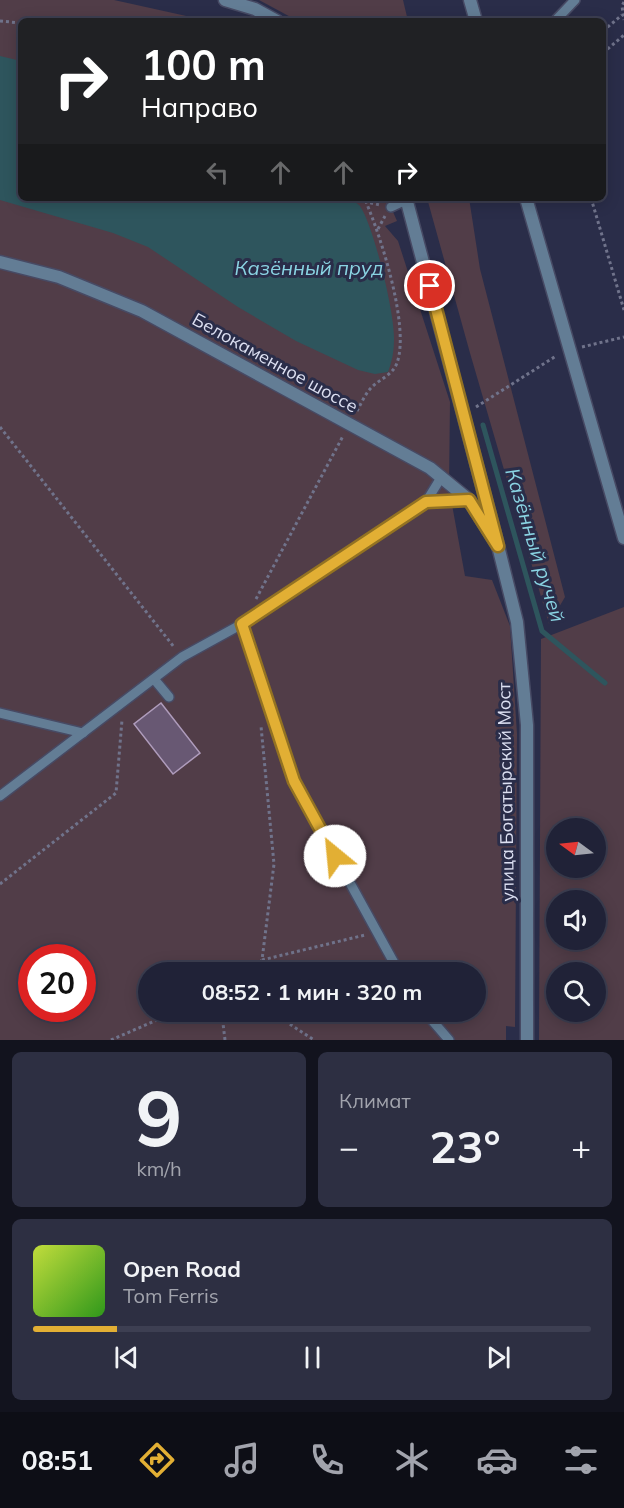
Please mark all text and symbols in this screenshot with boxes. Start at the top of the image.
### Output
text: 100 m [141,38,266,91]
icon: right [42,42,120,120]
text: Направо [141,90,258,124]
icon: left [201,156,234,189]
icon: ahead [264,156,297,189]
icon: ahead [327,156,360,189]
icon: right [390,156,423,189]
water label: Казённый пруд [234,255,384,280]
pin [404,260,455,311]
icon: arrive [413,269,446,302]
street label: Белокаменное шоссе [188,307,362,418]
water label: Казённый ручей [500,465,571,625]
street label: улица Богатырский Мост [492,681,519,902]
north arrow [546,818,606,878]
map controls [546,818,606,1022]
position arrow [303,824,367,888]
button: sound [546,890,606,950]
speed limit sign: 20 [18,944,96,1022]
button: search [546,962,606,1022]
text: 08:52 · 1 мин · 320 m [202,978,422,1006]
text: 9 [136,1068,182,1166]
text: Климат [339,1088,411,1113]
text: 23° [429,1118,501,1174]
text: − [339,1126,359,1167]
text: + [571,1126,591,1167]
text: km/h [136,1156,182,1181]
text: Open Road [123,1255,241,1283]
text: Tom Ferris [123,1283,219,1308]
icon: previous [110,1341,143,1374]
icon: pause [296,1341,329,1374]
icon: next [482,1341,515,1374]
icon: directions [136,1439,178,1481]
icon: music [221,1439,263,1481]
icon: phone [306,1439,348,1481]
icon: climate [391,1439,433,1481]
icon: car [476,1439,518,1481]
icon: filters [560,1439,602,1481]
text: 08:51 [21,1443,93,1477]

